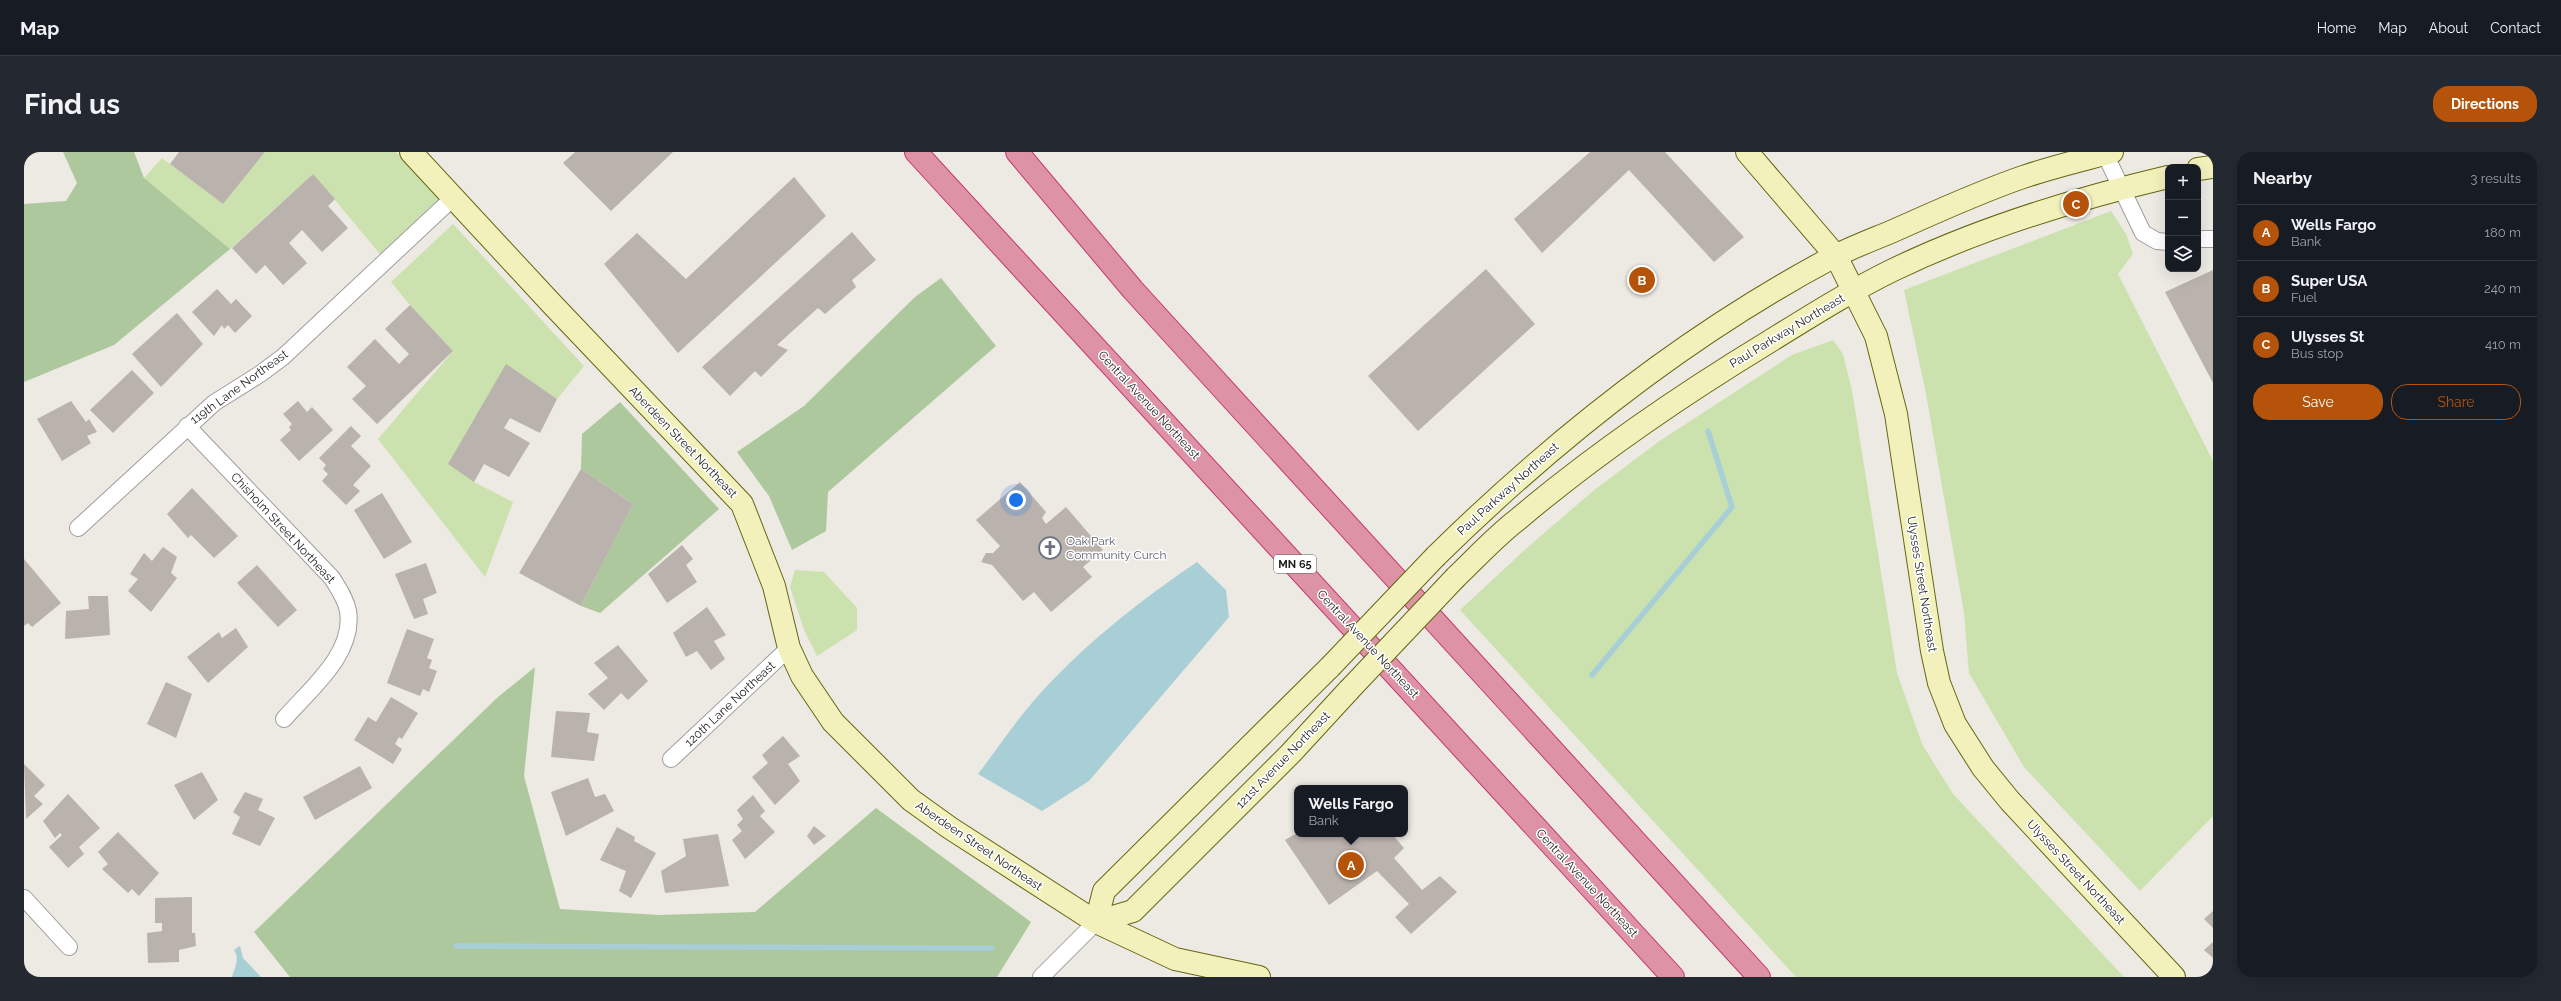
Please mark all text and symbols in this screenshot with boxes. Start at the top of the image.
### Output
text: Map [20,17,59,39]
text: Home [2317,20,2356,36]
text: Map [2378,20,2407,36]
text: About [2429,20,2468,36]
text: Contact [2490,20,2541,36]
button: Directions [2433,86,2537,122]
text: Find us [24,88,120,121]
map controls [2165,164,2201,272]
button: + [2165,164,2201,200]
text: Nearby [2253,168,2312,188]
text: 3 results [2471,171,2521,186]
pin: C [2063,189,2089,219]
button: − [2165,200,2201,236]
text: Wells Fargo [2291,216,2376,234]
text: A [2262,225,2270,240]
text: 180 m [2485,225,2521,240]
text: Bank [2291,234,2321,249]
button: layers [2165,236,2201,272]
pin: B [1629,265,1655,295]
text: Super USA [2291,272,2367,290]
text: B [2262,281,2270,296]
text: 240 m [2484,281,2521,296]
text: Fuel [2291,290,2317,305]
street label: Paul Parkway Northeast [1727,291,1847,371]
text: Ulysses St [2291,328,2364,346]
text: C [2262,337,2270,352]
text: 410 m [2485,337,2521,352]
text: Bus stop [2291,346,2343,361]
street label: 119th Lane Northeast [188,347,290,427]
street label: Central Avenue Northeast [1095,348,1203,462]
street label: Aberdeen Street Northeast [626,383,740,501]
button: Save [2253,384,2383,420]
button: Share [2391,384,2521,420]
street label: Paul Parkway Northeast [1454,440,1562,538]
street label: Chisholm Street Northeast [228,470,338,586]
your location [1006,490,1026,510]
street label: Ulysses Street Northeast [1904,515,1940,653]
place label: Oak Park Community Curch [1066,534,1166,562]
church icon: Oak Park Community Curch [1037,535,1063,561]
road number: MN 65 [1274,555,1316,573]
street label: Central Avenue Northeast [1314,587,1422,701]
street label: 120th Lane Northeast [682,659,778,749]
street label: 121st Avenue Northeast [1233,709,1333,811]
popup [1294,785,1408,837]
text: Wells Fargo [1308,795,1394,813]
street label: Aberdeen Street Northeast [913,798,1045,894]
text: Bank [1308,813,1339,828]
street label: Ulysses Street Northeast [2024,817,2128,927]
street label: Central Avenue Northeast [1533,826,1641,940]
pin: A [1338,850,1364,880]

